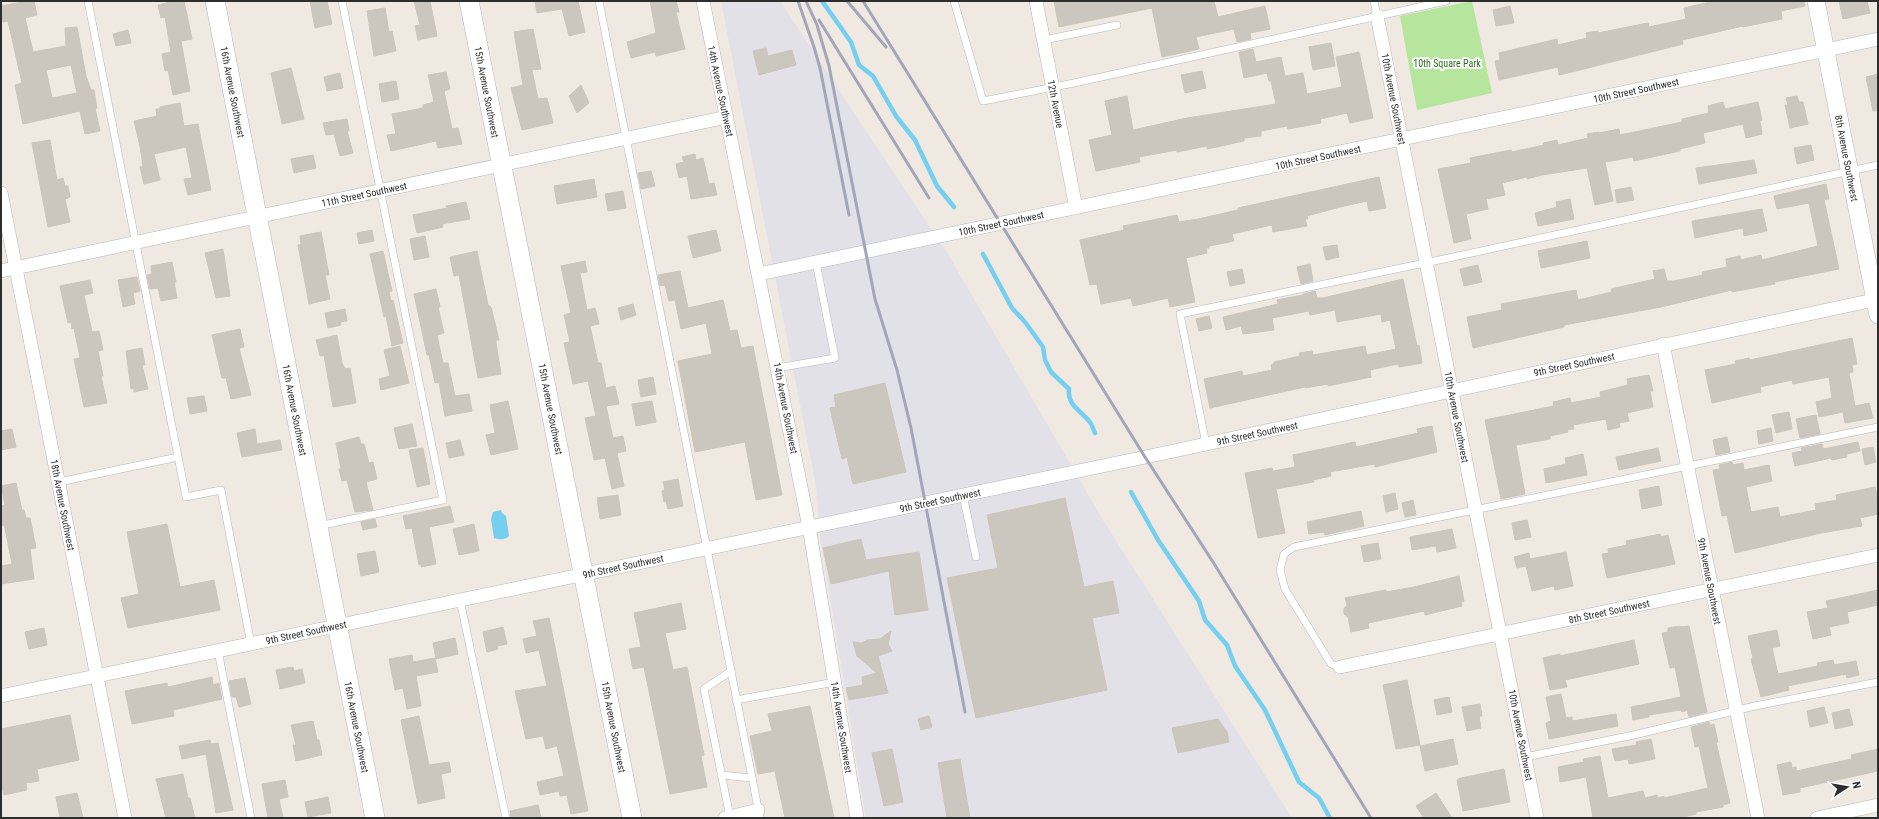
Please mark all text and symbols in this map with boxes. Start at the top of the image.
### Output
street label: 14th Avenue Southwest [706,45,736,138]
street label: 16th Avenue Southwest [218,46,247,139]
street label: 15th Avenue Southwest [472,46,501,139]
street label: 10th Avenue Southwest [1379,53,1408,146]
park label: 10th Square Park [1413,58,1481,69]
street label: 10th Street Southwest [1592,76,1680,105]
street label: 12th Avenue [1045,79,1066,129]
street label: 8th Avenue Southwest [1833,114,1860,202]
street label: 10th Street Southwest [1274,143,1362,172]
street label: 11th Street Southwest [320,180,408,209]
street label: 10th Street Southwest [957,209,1045,238]
street label: 9th Street Southwest [1533,351,1616,378]
street label: 14th Avenue Southwest [771,362,800,455]
street label: 15th Avenue Southwest [536,363,565,456]
street label: 16th Avenue Southwest [280,364,309,457]
street label: 10th Avenue Southwest [1442,371,1471,464]
street label: 9th Street Southwest [1216,420,1299,447]
street label: 18th Avenue Southwest [48,459,77,552]
street label: 9th Street Southwest [899,487,982,514]
street label: 9th Avenue Southwest [1696,537,1723,625]
street label: 9th Street Southwest [582,553,665,580]
street label: 8th Street Southwest [1568,598,1651,625]
street label: 9th Street Southwest [265,619,348,646]
street label: 14th Avenue Southwest [829,680,854,774]
street label: 16th Avenue Southwest [342,681,371,774]
street label: 15th Avenue Southwest [599,681,628,774]
street label: 10th Avenue Southwest [1506,689,1535,782]
north arrow [1827,767,1867,807]
text: N [1849,780,1863,790]

